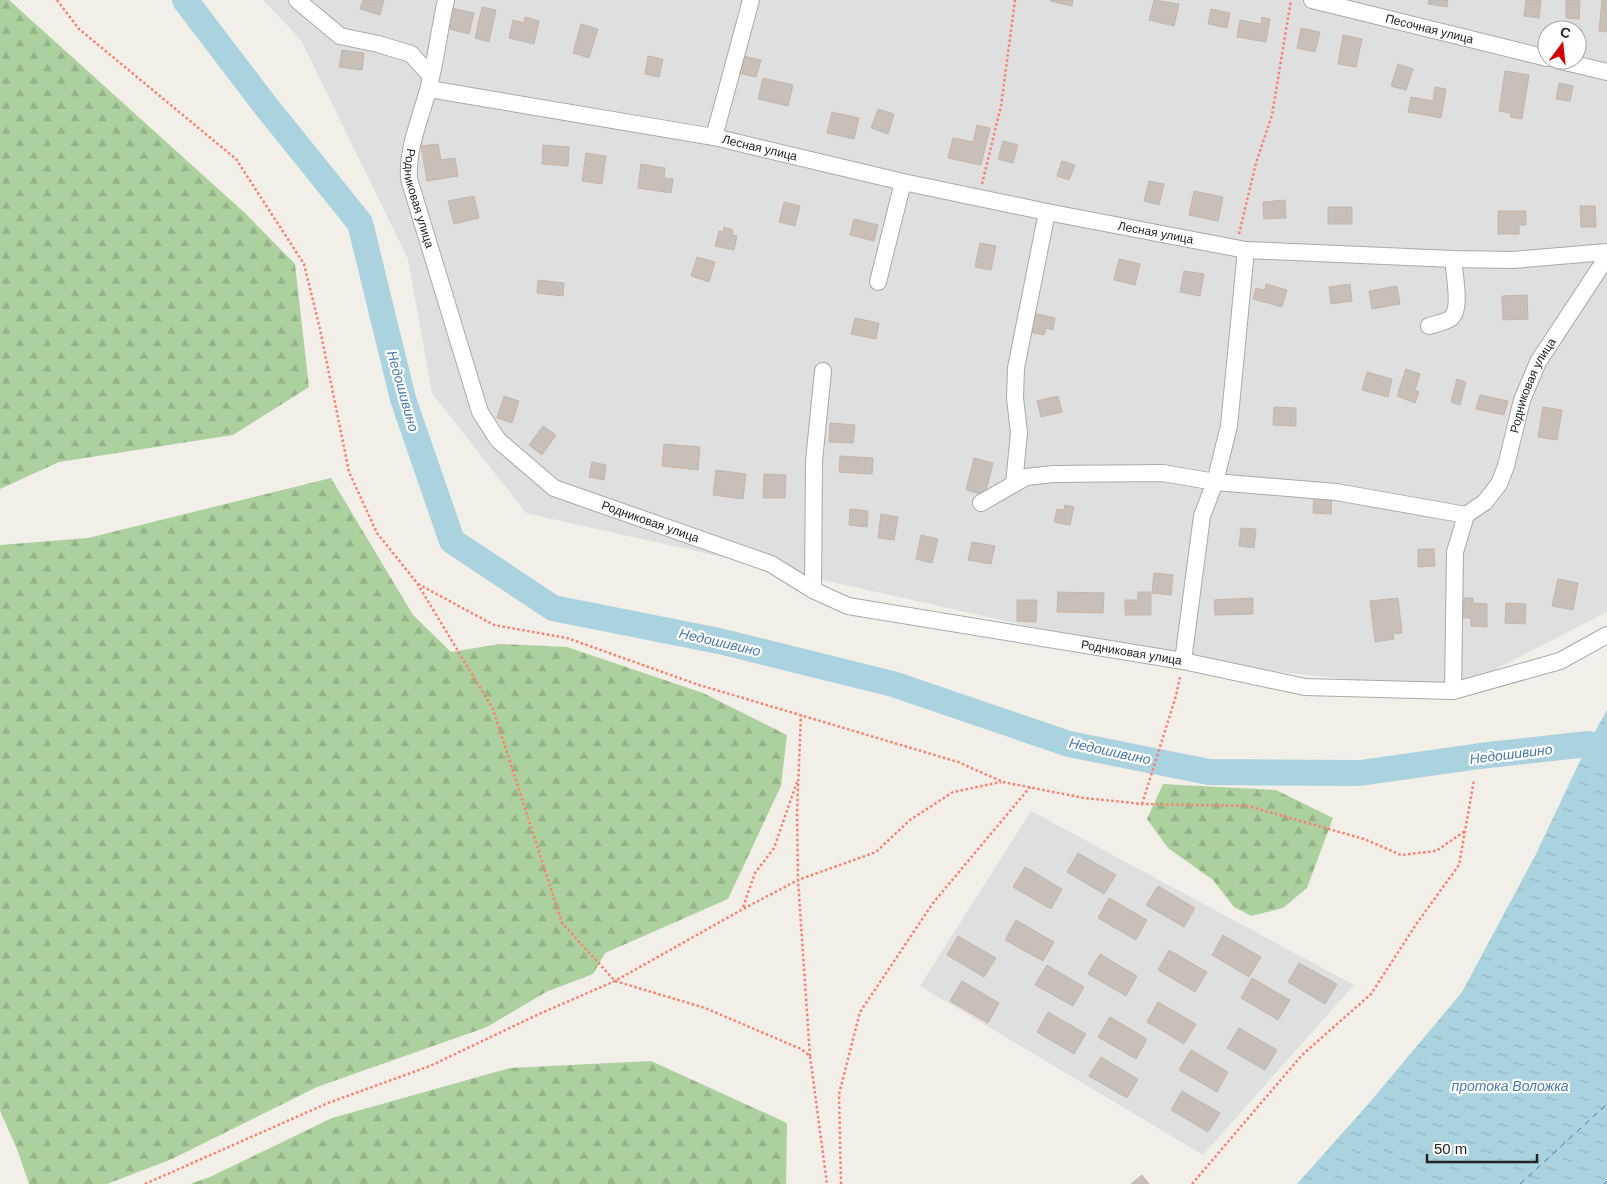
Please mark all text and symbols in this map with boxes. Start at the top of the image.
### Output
street label: Песочная улица [1384,11,1475,47]
north arrow [1537,20,1587,70]
text: С [1558,23,1572,41]
street label: Лесная улица [721,132,799,164]
street label: Родниковая улица [401,148,437,250]
street label: Лесная улица [1117,219,1195,247]
street label: Родниковая улица [1507,335,1559,434]
water label: Недошивино [384,349,422,433]
street label: Родниковая улица [600,498,701,545]
water label: Недошивино [678,625,763,659]
street label: Родниковая улица [1080,637,1183,668]
water label: Недошивино [1068,735,1153,768]
water label: Недошивино [1469,741,1553,767]
water label: протока Воложка [1451,1078,1569,1094]
scale bar [1427,1132,1537,1164]
text: 50 m [1434,1140,1467,1157]

